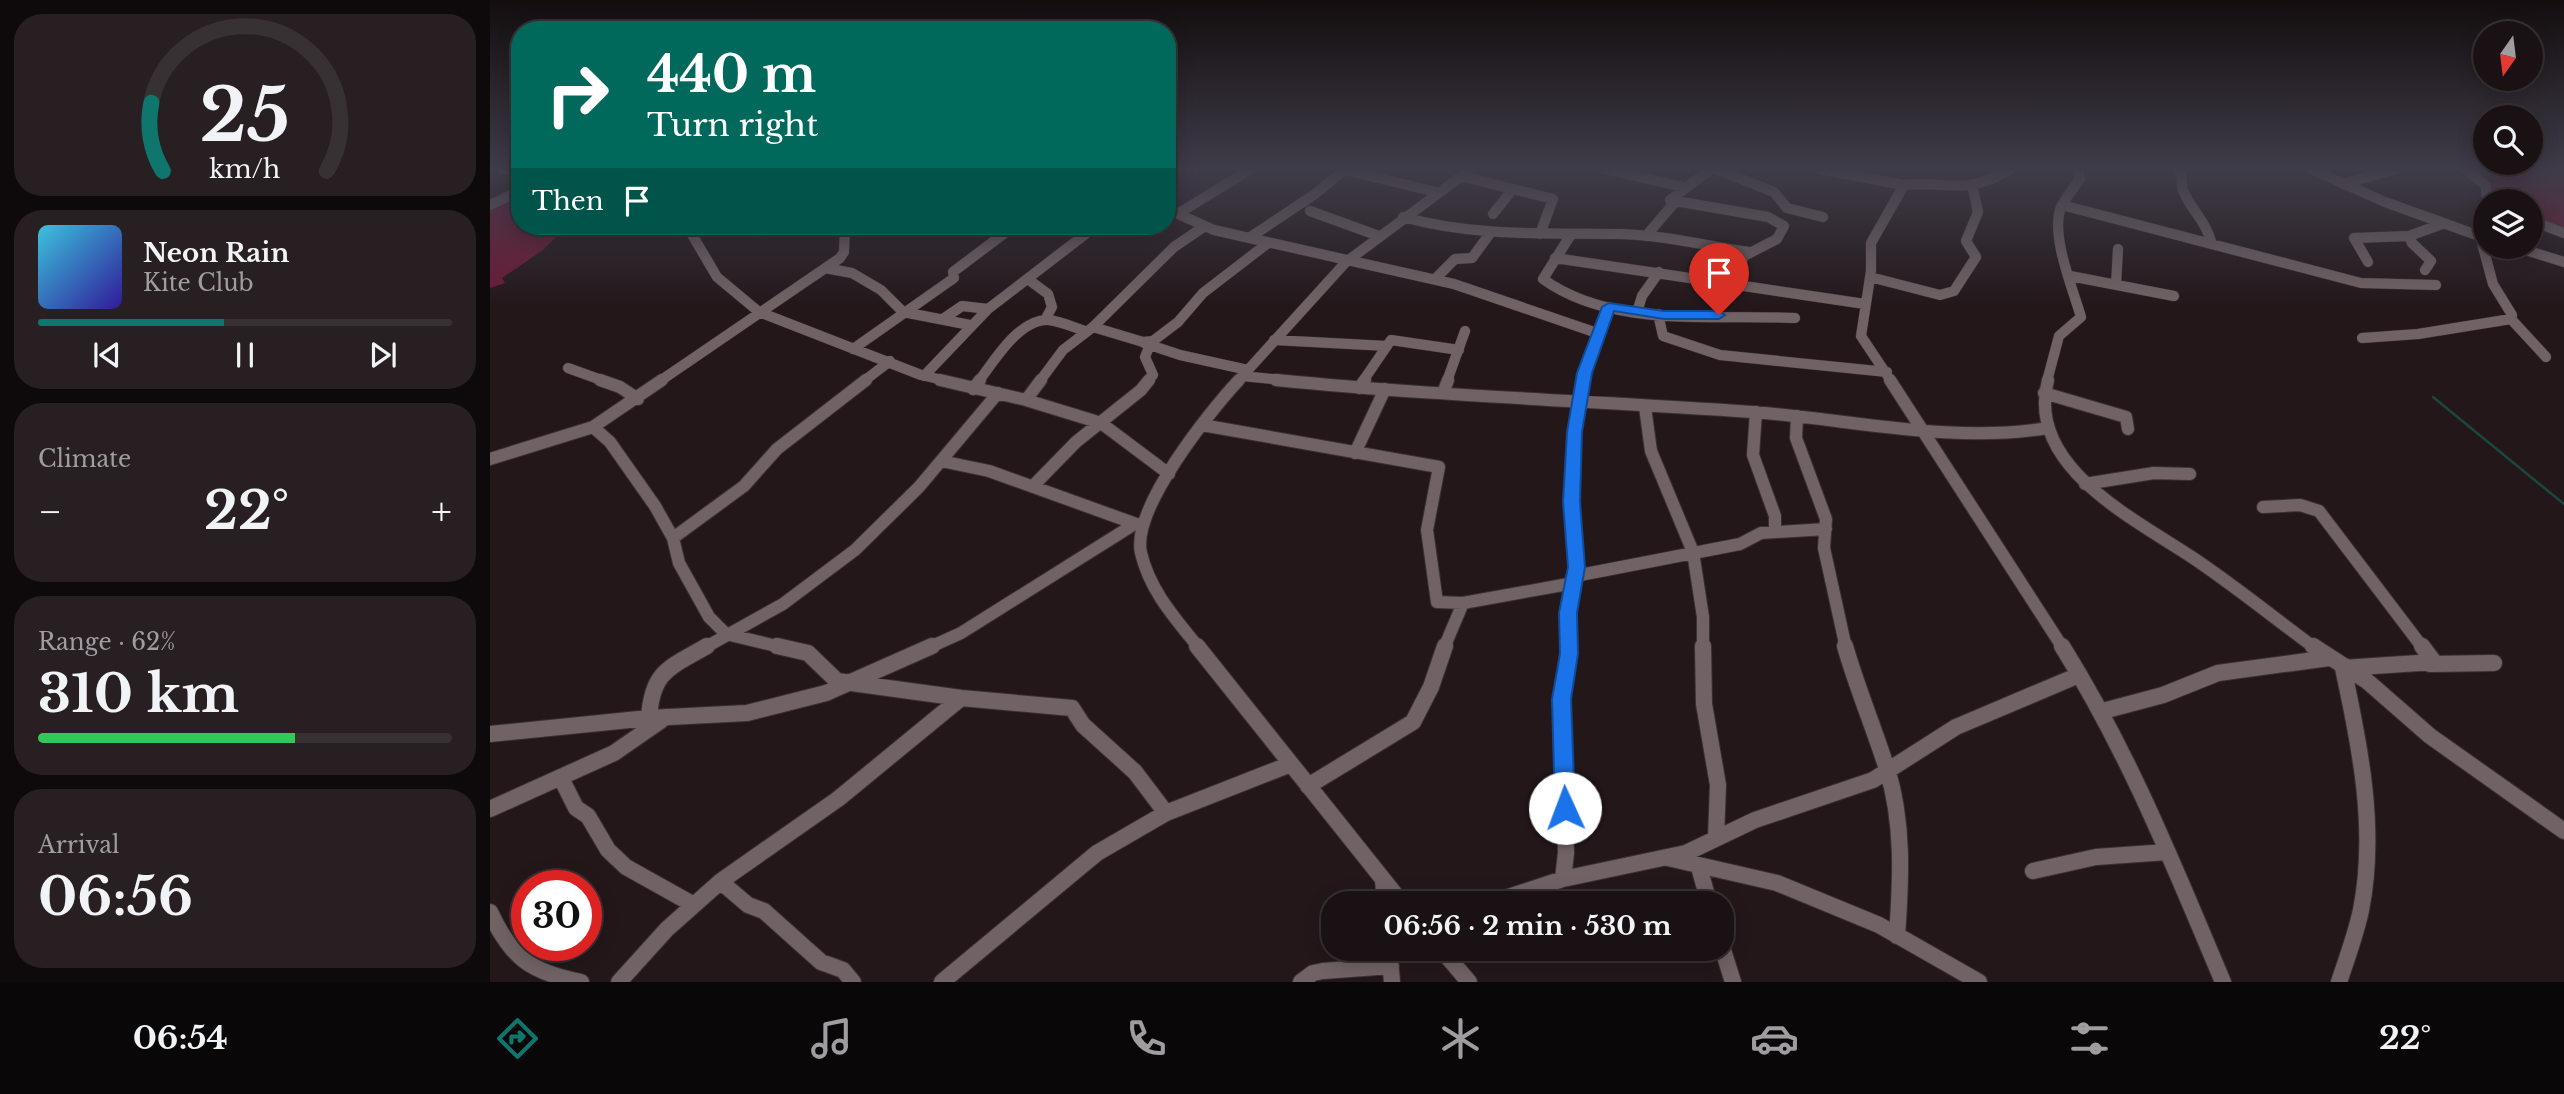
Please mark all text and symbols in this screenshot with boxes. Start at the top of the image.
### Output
north arrow [2473,21,2543,91]
map controls [2473,21,2543,259]
text: 440 m [647,44,816,105]
icon: right [532,49,623,140]
text: 25 [200,70,290,161]
text: Turn right [647,105,818,145]
button: search [2473,105,2543,175]
text: km/h [210,154,280,185]
icon: arrive [618,182,656,220]
text: Then [532,185,604,217]
button: layers [2473,189,2543,259]
text: Neon Rain [143,237,289,269]
pin [1689,243,1749,315]
icon: arrive [1700,254,1738,292]
text: Kite Club [143,269,254,297]
icon: previous [88,336,126,374]
icon: pause [226,336,264,374]
icon: next [364,336,402,374]
text: Climate [38,445,131,473]
text: 22° [204,479,289,543]
text: − [38,488,62,535]
text: + [431,488,452,535]
text: Range · 62% [38,628,176,656]
text: 310 km [38,662,239,726]
position arrow [1528,771,1602,845]
text: Arrival [38,831,119,859]
text: 06:56 [38,865,193,929]
speed limit sign: 30 [511,870,602,961]
text: 06:56 · 2 min · 530 m [1383,910,1672,942]
icon: directions [493,1014,542,1063]
icon: music [807,1014,856,1063]
icon: phone [1122,1014,1171,1063]
icon: climate [1436,1014,1485,1063]
icon: car [1750,1014,1799,1063]
icon: filters [2065,1014,2114,1063]
text: 06:54 [133,1018,228,1058]
text: 22° [2379,1018,2431,1058]

